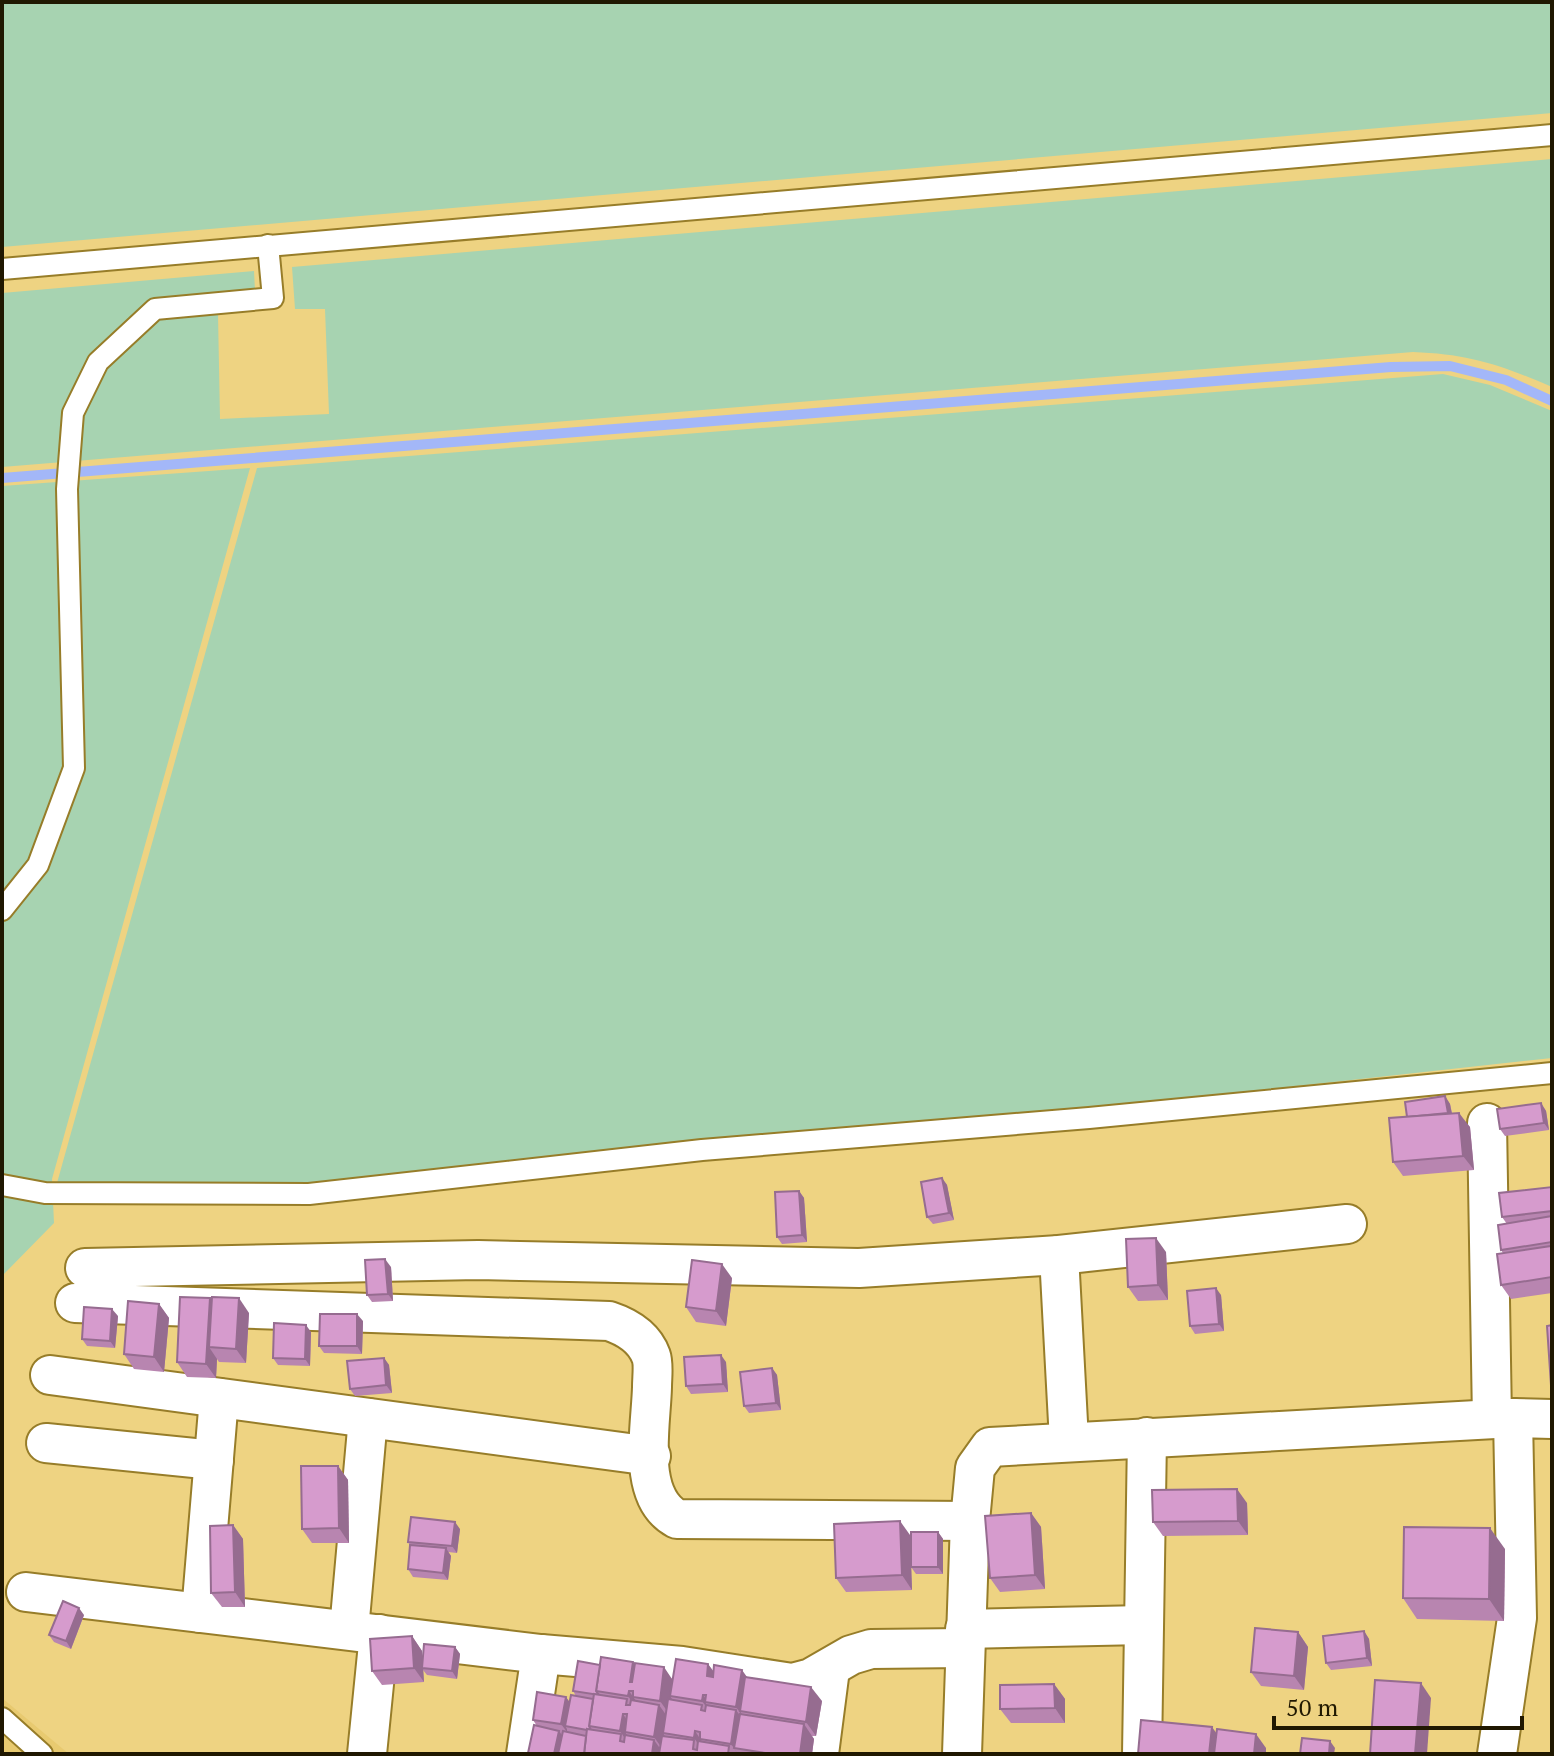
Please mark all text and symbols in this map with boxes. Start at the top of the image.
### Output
scale bar [1274,1680,1522,1730]
text: 50 m [1286,1691,1338,1723]

